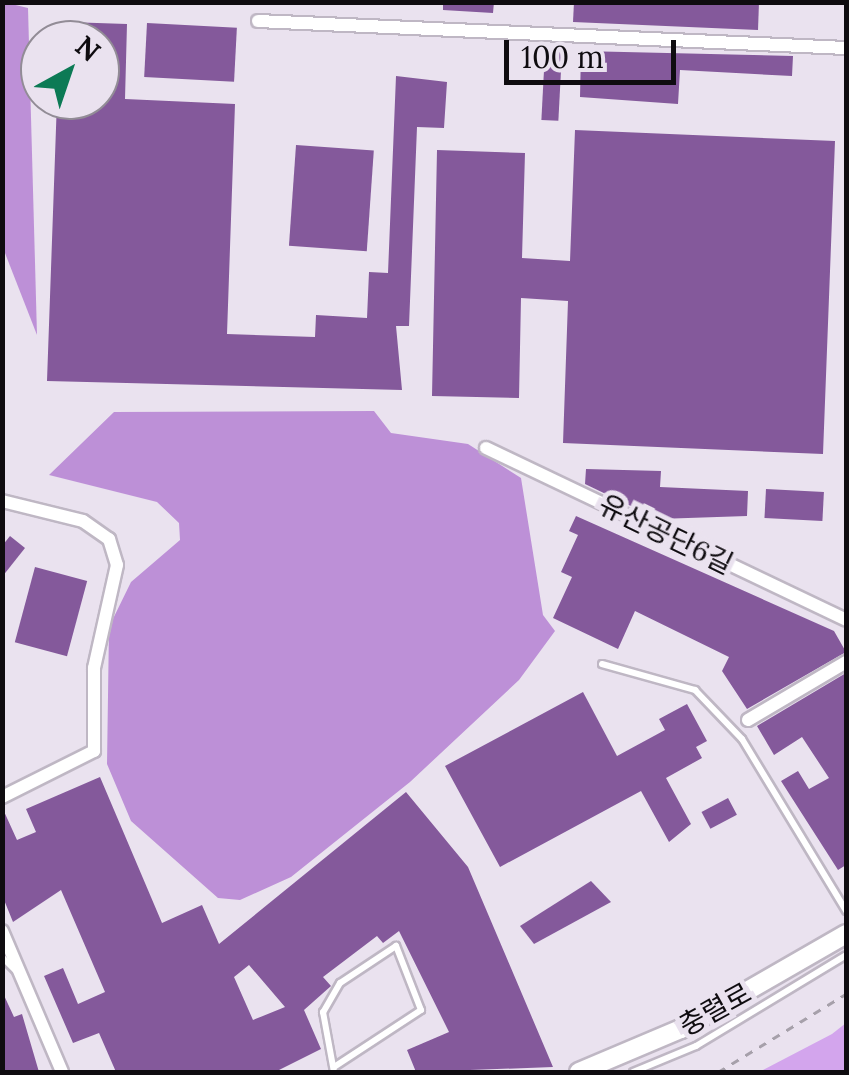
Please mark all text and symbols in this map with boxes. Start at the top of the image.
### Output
north arrow [20,20,120,120]
scale bar [509,20,682,82]
text: N [68,28,108,69]
text: 100 m [521,38,604,76]
street label: 유산공단6길 [593,487,739,581]
street label: 충렬로 [673,976,757,1042]

